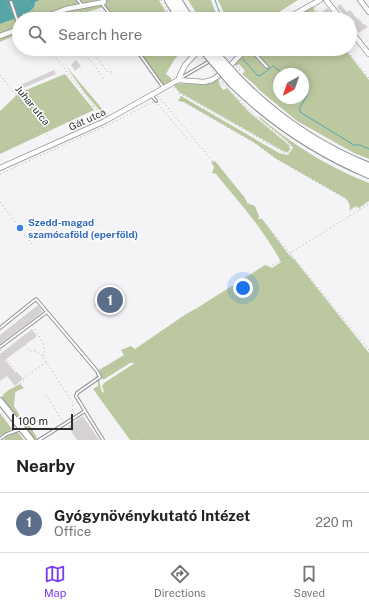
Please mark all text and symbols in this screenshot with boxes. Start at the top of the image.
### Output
search box [12,12,357,56]
icon: search [26,23,48,45]
text: Search here [58,26,142,43]
north arrow [273,68,309,104]
street label: Juhar utca [13,83,53,127]
street label: Gát utca [67,105,107,133]
place label: Szedd-magad szamócaföld (eperföld) [28,216,138,240]
marker: Szedd-magad szamócaföld (eperföld) [15,223,25,233]
your location [233,278,253,298]
pin: 1 [97,285,123,315]
scale bar [12,412,73,431]
text: 100 m [18,415,48,427]
text: Nearby [16,456,75,476]
text: Gyógynövénykutató Intézet [54,507,250,524]
text: 1 [26,515,32,530]
text: 220 m [315,515,353,530]
text: Office [54,524,91,539]
tab: Map [44,563,66,599]
tab: Directions [154,563,206,599]
tab: Saved [294,563,325,599]

